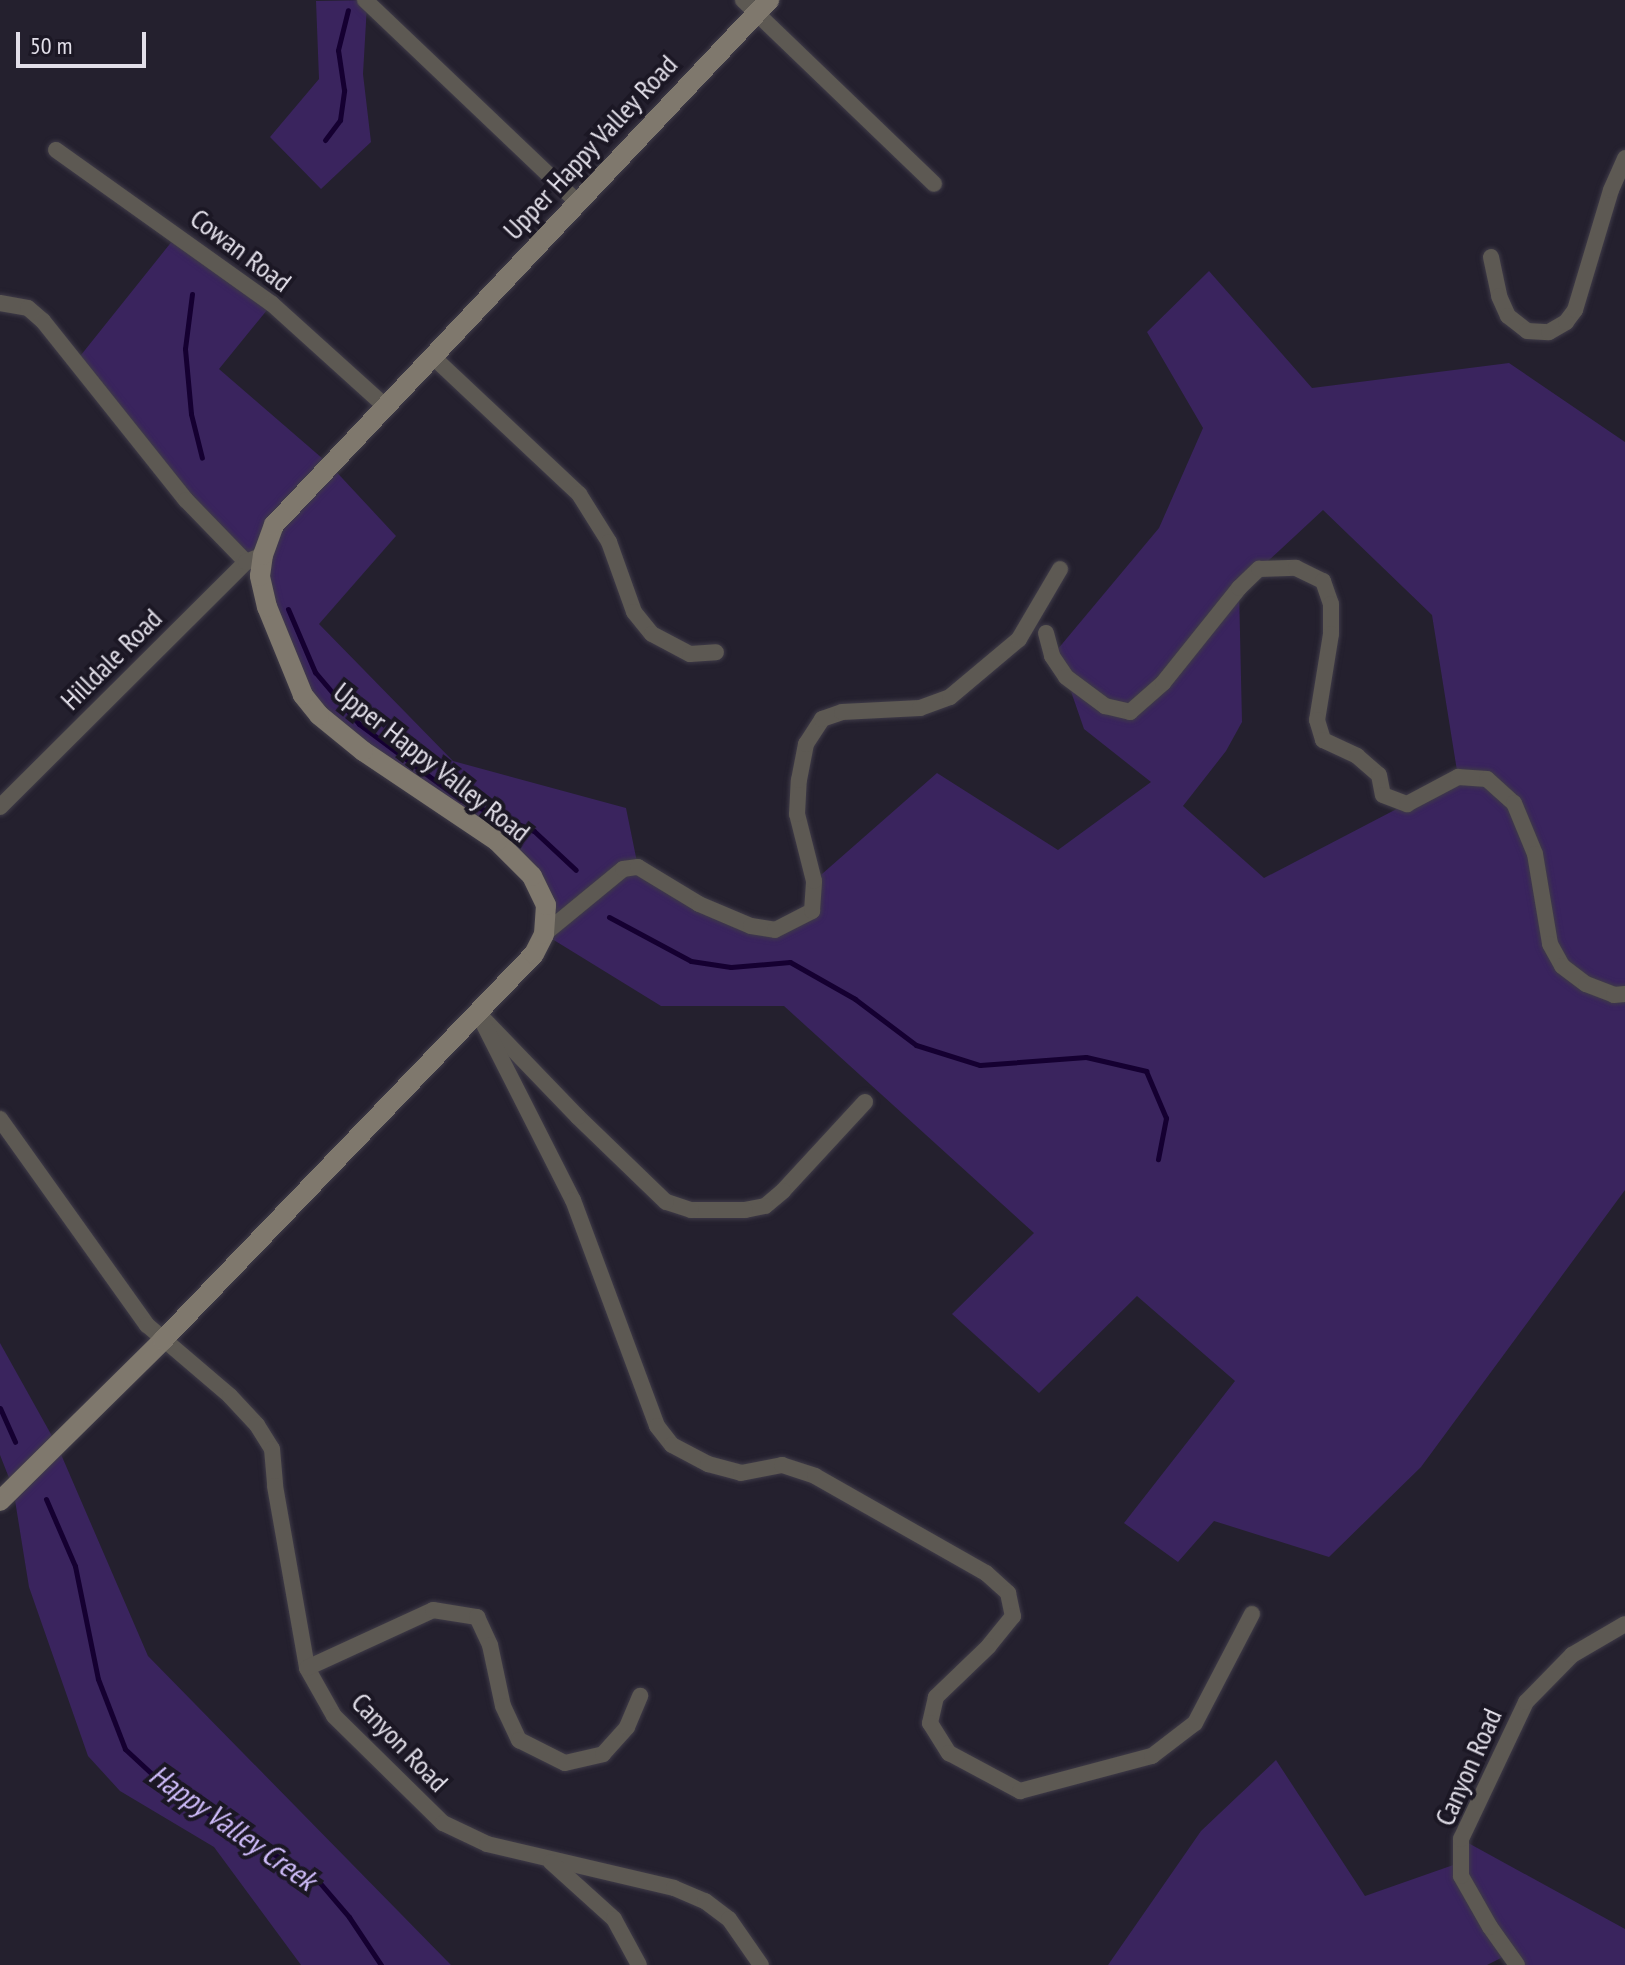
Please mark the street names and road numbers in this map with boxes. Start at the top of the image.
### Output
street label: Upper Happy Valley Road [495,47,685,247]
street label: Cowan Road [184,201,298,299]
street label: Hilldale Road [53,601,169,717]
street label: Upper Happy Valley Road [326,674,538,850]
street label: Canyon Road [345,1686,455,1798]
street label: Canyon Road [1427,1703,1509,1831]

